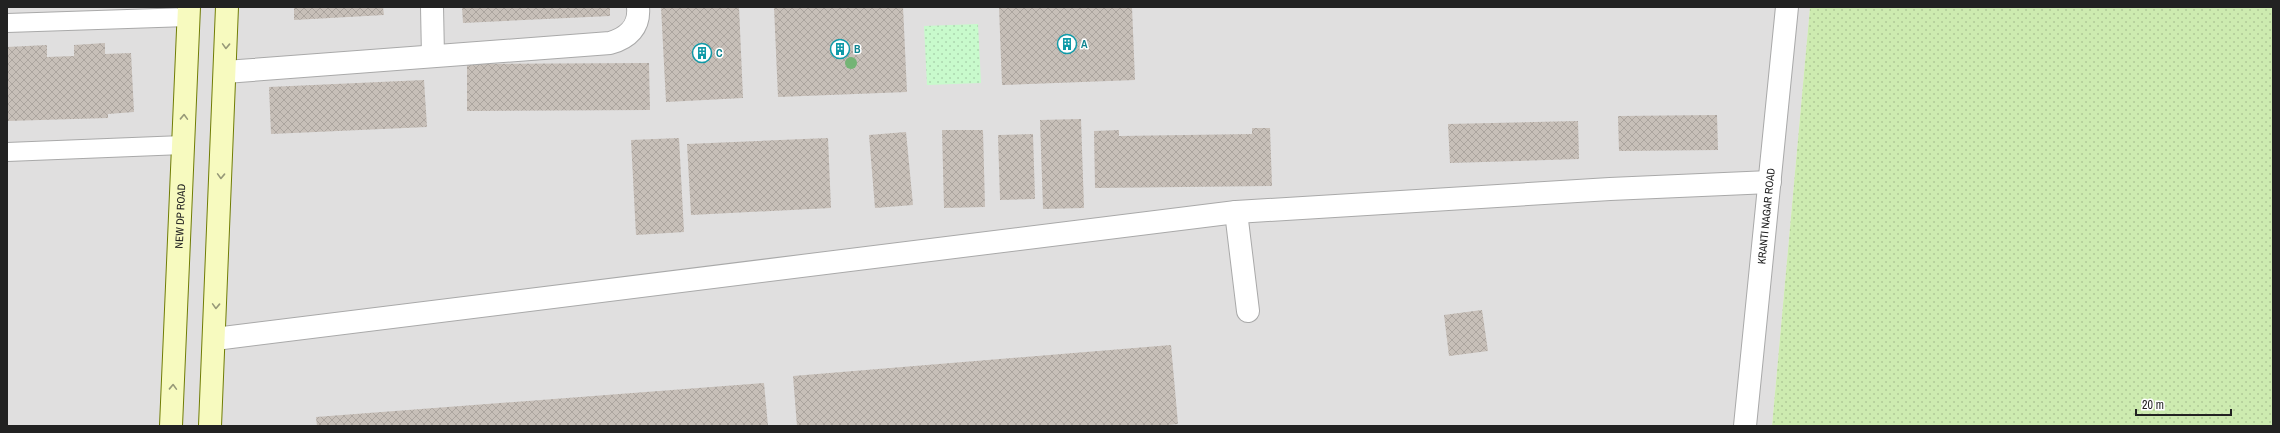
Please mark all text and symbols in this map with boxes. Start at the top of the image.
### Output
building icon: A [1056,33,1078,55]
place label: A [1081,37,1088,51]
building icon: B [829,38,851,60]
building icon: C [691,42,713,64]
place label: B [854,42,861,56]
one-way arrow [221,43,230,49]
place label: C [716,46,723,60]
one-way arrow [180,114,188,120]
street label: KRANTI NAGAR ROAD [1754,167,1778,265]
one-way arrow [217,173,225,179]
street label: NEW DP ROAD [172,184,188,249]
one-way arrow [212,303,221,309]
one-way arrow [168,384,177,390]
scale bar [2136,391,2231,417]
text: 20 m [2142,397,2164,413]

